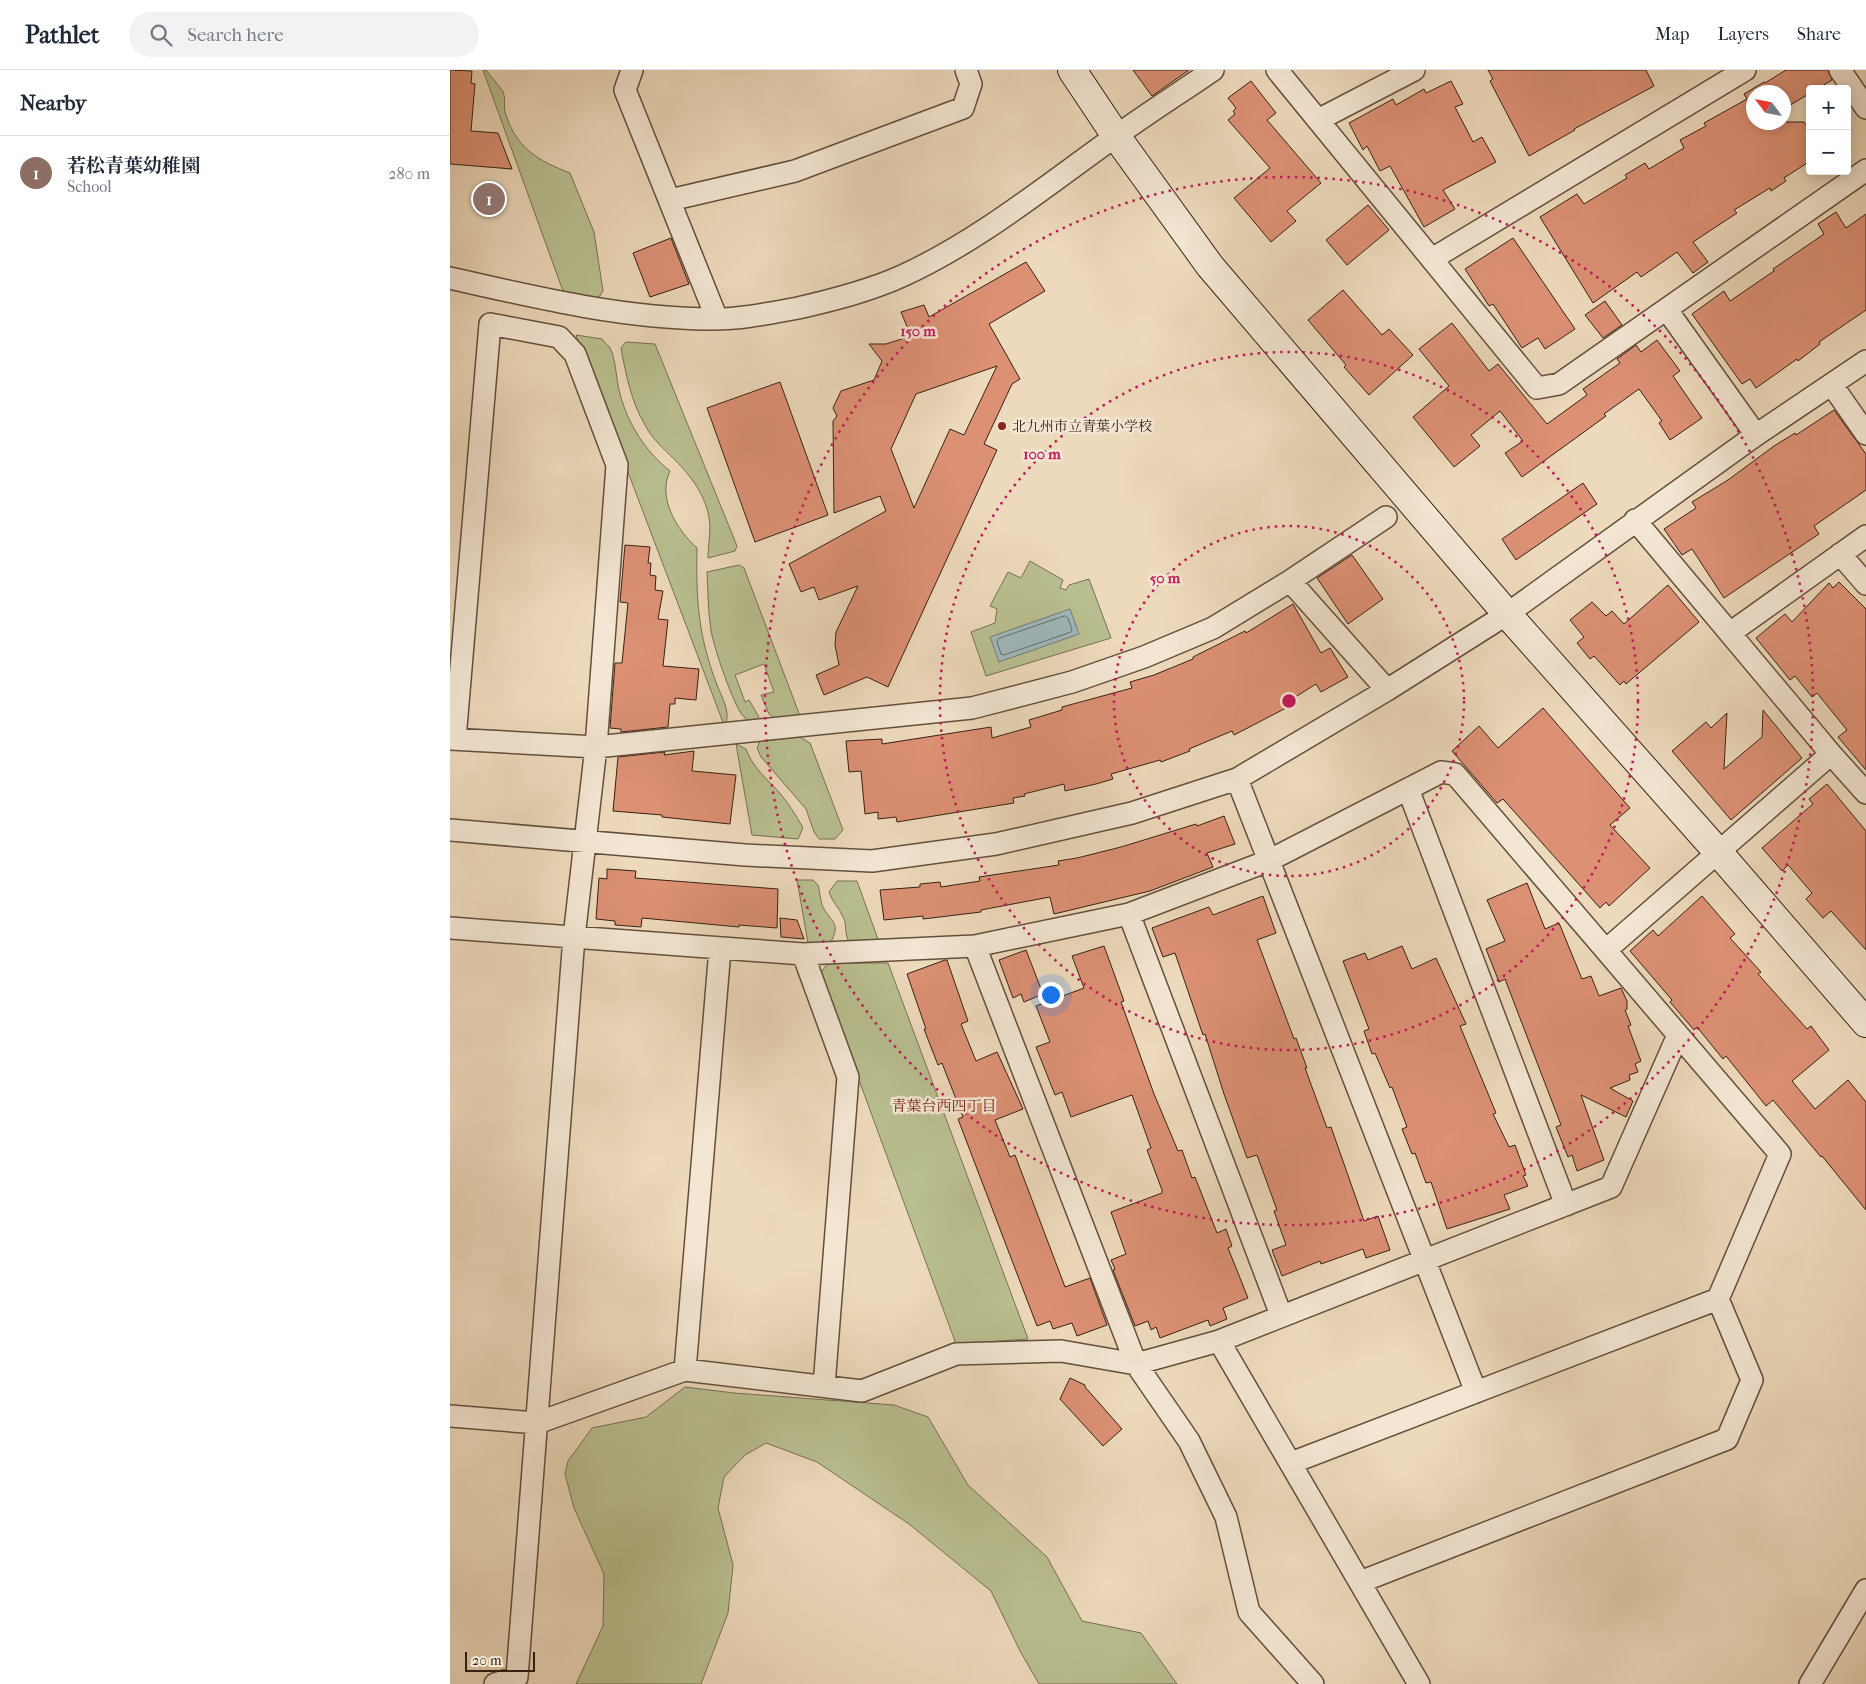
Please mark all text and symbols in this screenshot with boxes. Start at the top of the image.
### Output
search box [129,12,479,57]
text: Pathlet [25,21,99,49]
icon: search [147,21,175,49]
text: Search here [187,24,284,46]
text: Map [1655,24,1689,45]
text: Layers [1717,24,1769,45]
text: Share [1797,24,1841,45]
north arrow [1746,85,1791,130]
map controls [1806,85,1851,175]
button: + [1806,85,1851,130]
text: Nearby [20,91,86,115]
button: − [1806,130,1851,175]
text: 若松青葉幼稚園 [67,155,200,177]
text: 1 [33,164,39,183]
text: 280 m [388,164,430,183]
text: School [67,177,112,196]
pin: 1 [473,180,505,218]
text: 150 m [900,322,936,340]
place label: 北九州市立青葉小学校 [1012,418,1152,435]
marker: 北九州市立青葉小学校 [996,420,1008,432]
text: 100 m [1023,445,1061,463]
text: 50 m [1150,569,1181,587]
centre of rings [1280,692,1298,710]
your location [1038,982,1064,1008]
district label: 青葉台西四丁目 [891,1097,997,1115]
scale bar [465,1649,535,1672]
text: 20 m [472,1652,502,1669]

